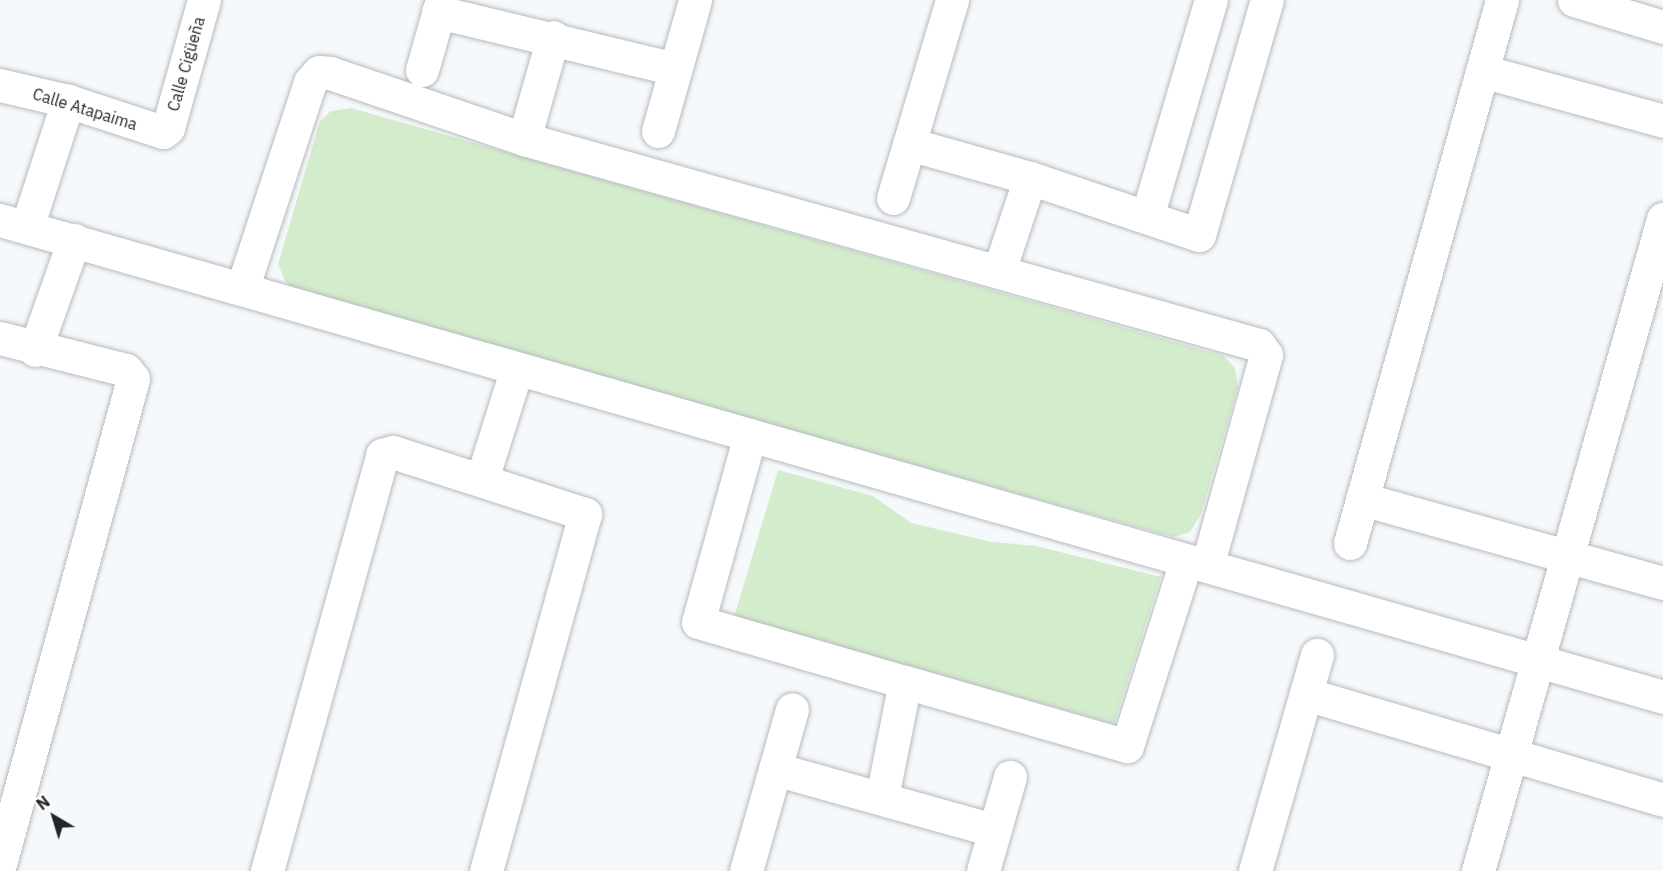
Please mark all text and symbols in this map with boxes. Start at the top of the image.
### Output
street label: Calle Cigüeña [163,14,209,114]
street label: Calle Atapaima [30,84,140,134]
north arrow [24,787,84,847]
text: N [32,791,54,814]

